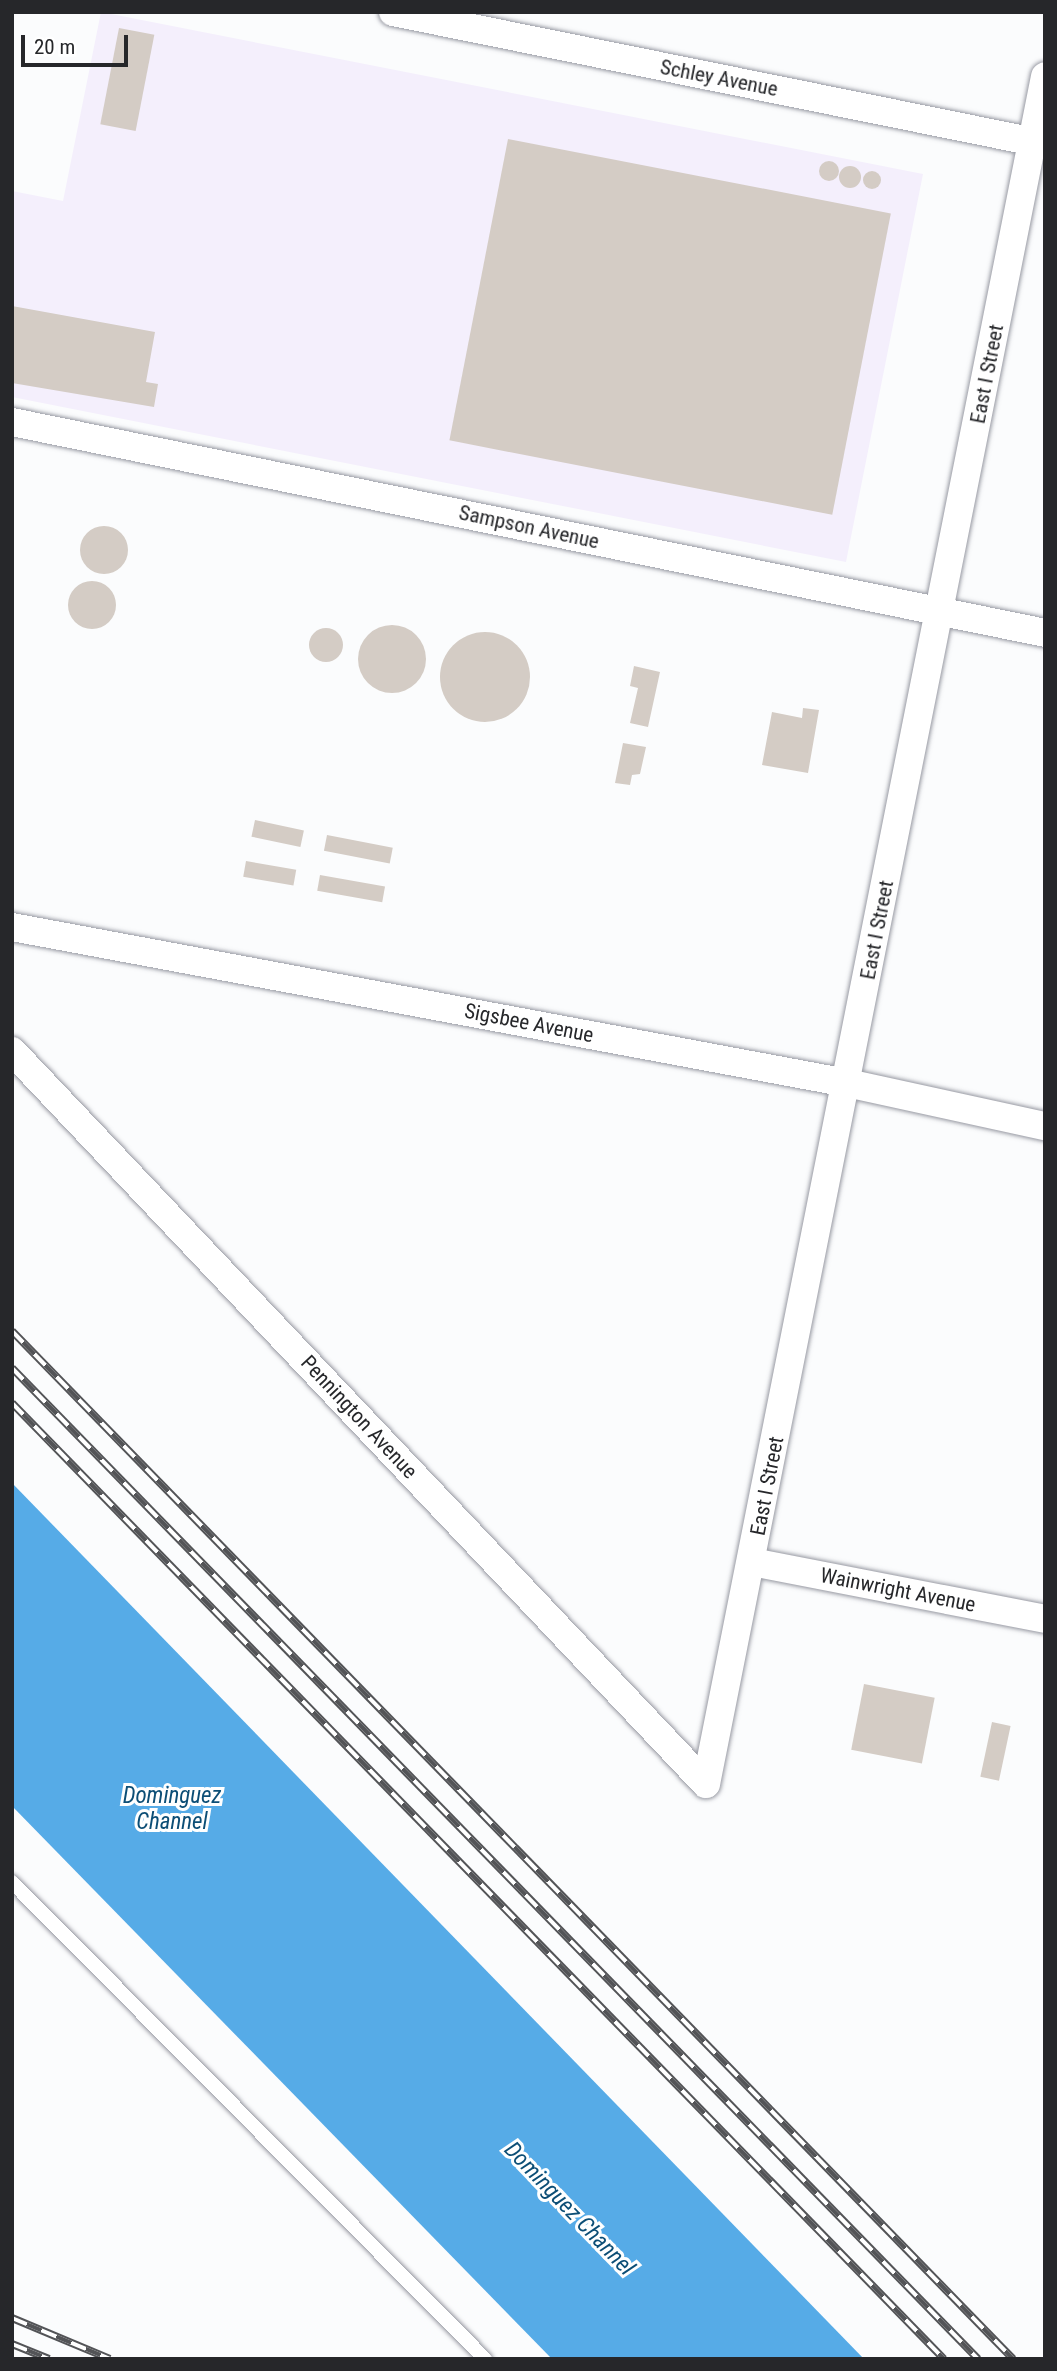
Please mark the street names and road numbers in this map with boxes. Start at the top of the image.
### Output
street label: Schley Avenue [658,54,780,102]
street label: East I Street [965,322,1009,426]
street label: Sampson Avenue [457,500,601,554]
street label: East I Street [855,878,899,982]
street label: Sigsbee Avenue [462,998,596,1048]
street label: Pennington Avenue [296,1350,422,1484]
street label: East I Street [745,1434,789,1538]
street label: Wainwright Avenue [818,1563,978,1617]

